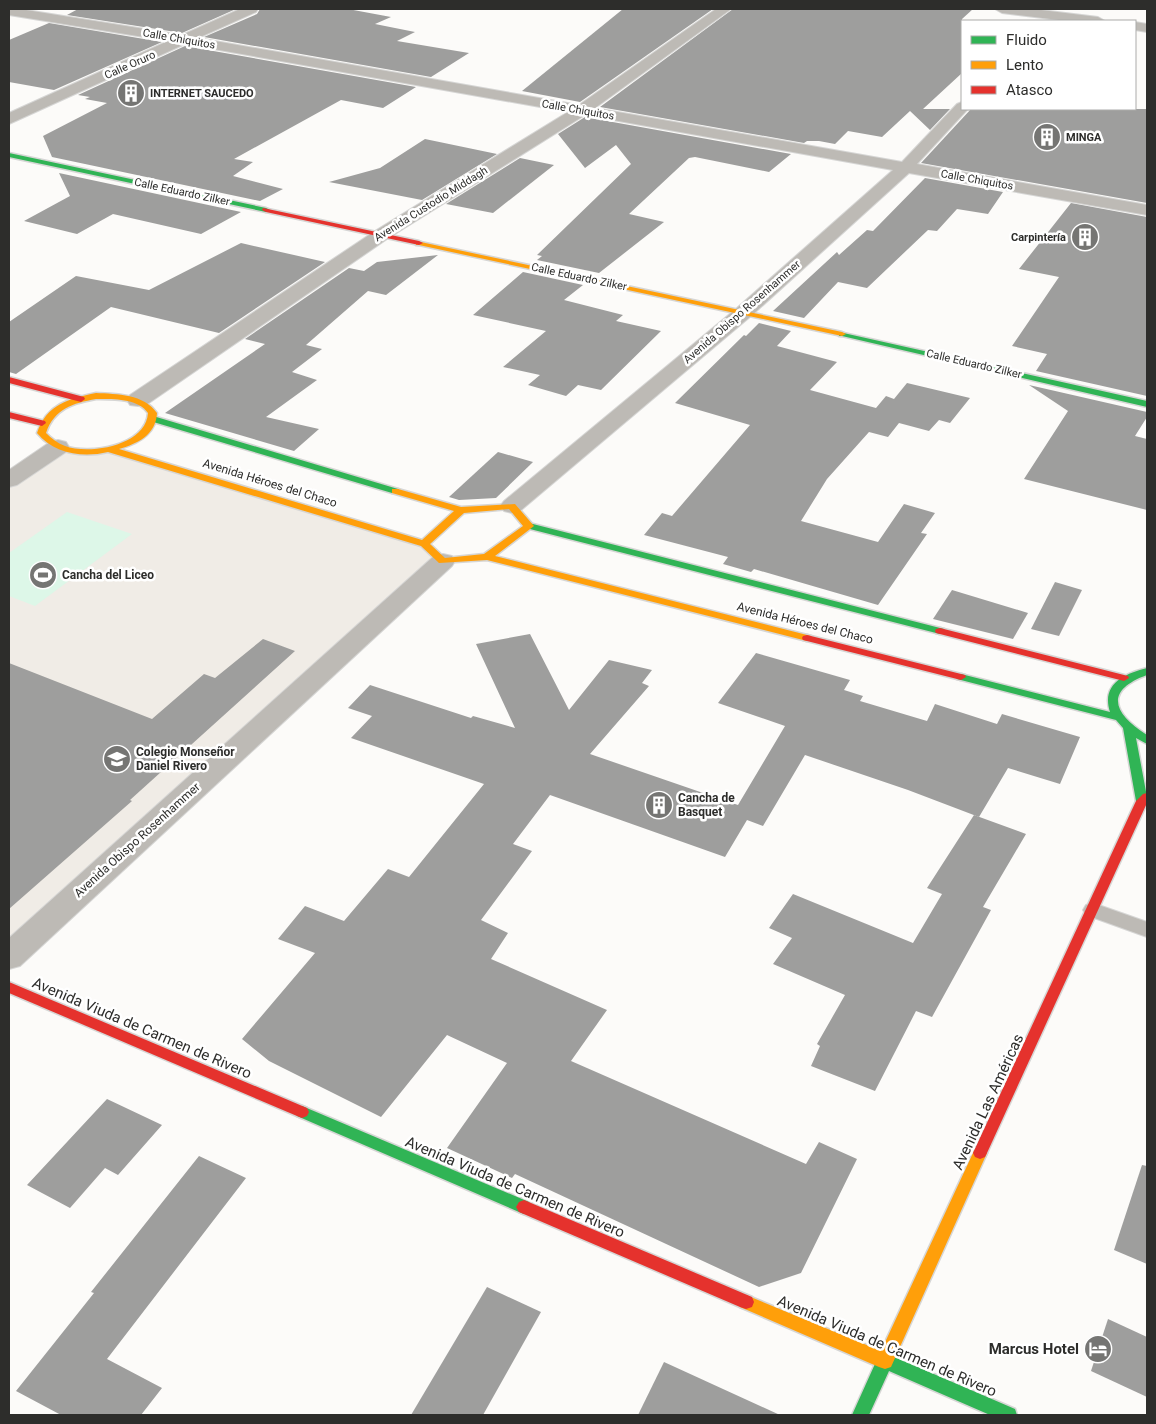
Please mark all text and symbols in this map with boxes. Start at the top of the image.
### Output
legend [961,20,1136,110]
street label: Calle Chiquitos [142,26,217,52]
text: Fluido [1006,31,1047,49]
street label: Calle Oruro [103,48,157,82]
text: Lento [1006,56,1044,74]
building icon: INTERNET SAUCEDO [116,78,146,108]
text: Atasco [1006,81,1053,99]
place label: INTERNET SAUCEDO [150,87,254,100]
street label: Calle Chiquitos [541,97,616,123]
building icon: MINGA [1032,122,1062,152]
place label: MINGA [1066,131,1102,144]
street label: Avenida Custodio Middagh [372,164,490,244]
street label: Calle Chiquitos [940,167,1015,193]
street label: Calle Eduardo Zilker [133,176,231,209]
building icon: Carpintería [1070,222,1100,252]
place label: Carpintería [1011,231,1066,244]
street label: Avenida Obispo Rosenhammer [681,258,803,366]
street label: Calle Eduardo Zilker [530,261,628,294]
street label: Calle Eduardo Zilker [925,347,1023,381]
street label: Avenida Héroes del Chaco [201,456,339,510]
sports icon: Cancha del Liceo [28,560,58,590]
place label: Cancha del Liceo [62,568,154,582]
street label: Avenida Héroes del Chaco [735,599,875,647]
school or university icon: Colegio Monseñor Daniel Rivero [102,744,132,774]
place label: Colegio Monseñor Daniel Rivero [136,745,235,773]
street label: Avenida Obispo Rosenhammer [71,780,203,900]
building icon: Cancha de Basquet [644,790,674,820]
place label: Cancha de Basquet [678,791,735,819]
street label: Avenida Viuda de Carmen de Rivero [30,974,254,1082]
street label: Avenida Las Américas [949,1031,1027,1173]
street label: Avenida Viuda de Carmen de Rivero [403,1133,627,1241]
street label: Avenida Viuda de Carmen de Rivero [775,1292,999,1400]
hotel icon: Marcus Hotel [1083,1334,1113,1364]
place label: Marcus Hotel [989,1340,1079,1358]

